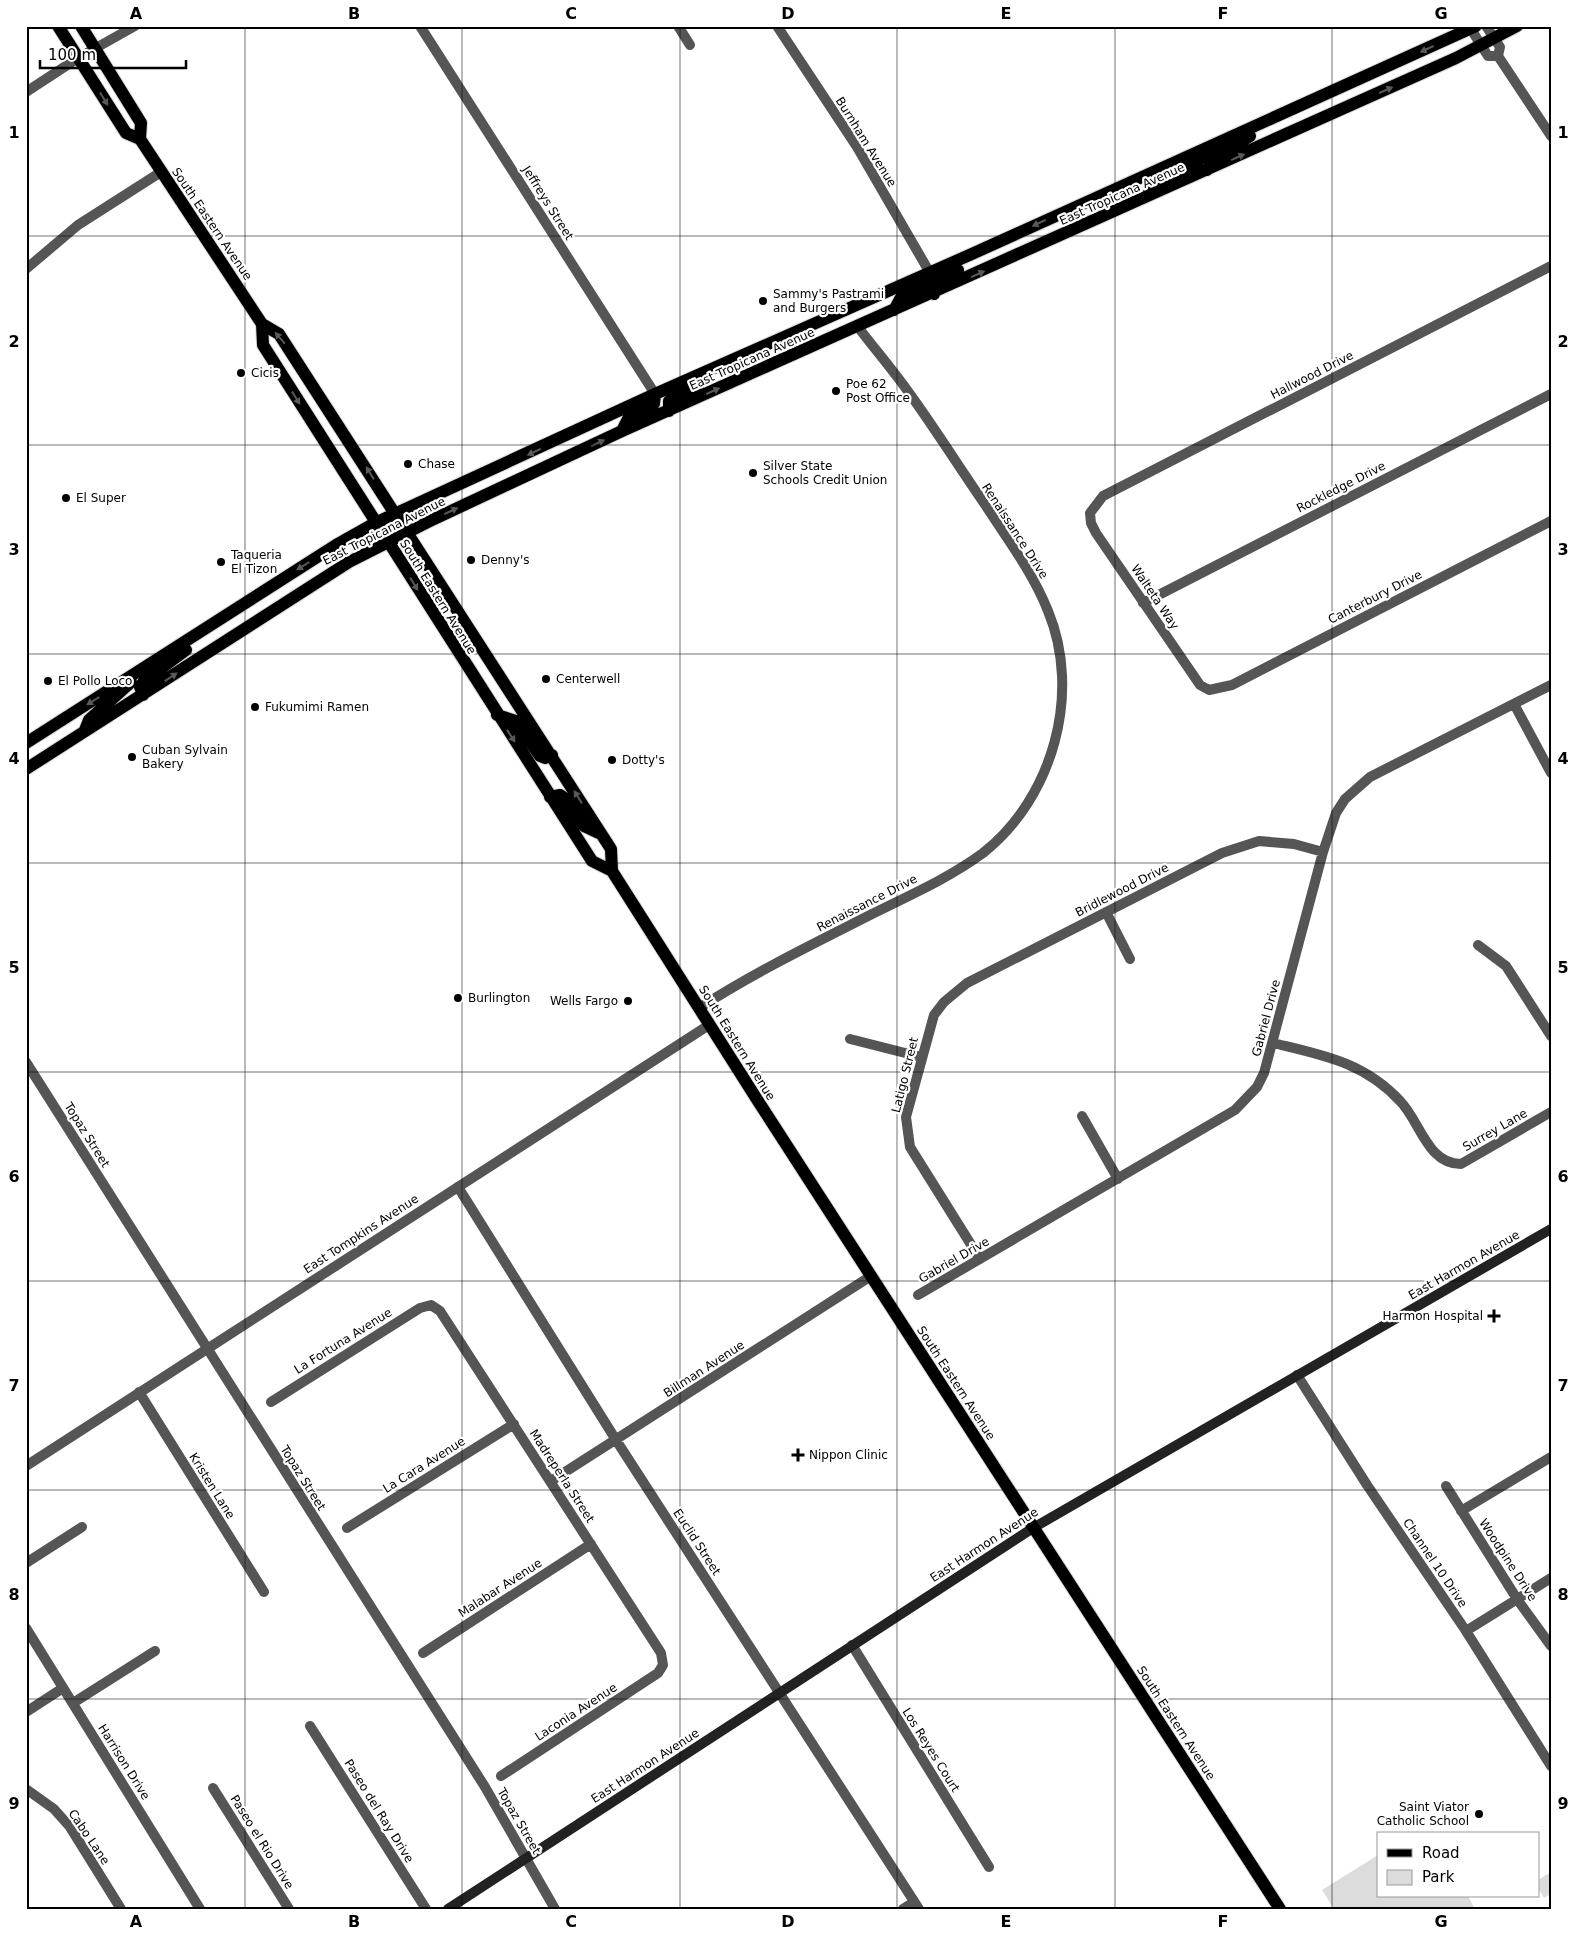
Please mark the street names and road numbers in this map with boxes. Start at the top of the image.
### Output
street label: Burnham Avenue [833,95,899,189]
street label: East Tropicana Avenue [1057,160,1187,228]
street label: Jeffreys Street [519,162,577,243]
street label: South Eastern Avenue [169,165,255,283]
street label: East Tropicana Avenue [687,325,817,393]
street label: Hallwood Drive [1268,348,1356,402]
street label: Rockledge Drive [1294,459,1388,515]
street label: Renaissance Drive [979,481,1051,581]
street label: East Tropicana Avenue [320,494,448,568]
street label: South Eastern Avenue [397,537,479,657]
street label: Walteta Way [1128,562,1182,632]
street label: Canterbury Drive [1326,567,1424,627]
street label: Bridlewood Drive [1073,860,1171,920]
street label: Renaissance Drive [814,872,920,934]
street label: Gabriel Drive [1249,978,1283,1058]
street label: South Eastern Avenue [696,983,778,1103]
street label: Latigo Street [889,1036,921,1114]
street label: Topaz Street [61,1099,113,1170]
street label: Surrey Lane [1460,1106,1530,1154]
street label: East Tompkins Avenue [301,1192,421,1276]
street label: East Harmon Avenue [1406,1227,1522,1303]
street label: Gabriel Drive [916,1234,992,1286]
street label: La Fortuna Avenue [292,1305,394,1377]
street label: South Eastern Avenue [914,1324,998,1442]
street label: Billman Avenue [661,1338,747,1400]
street label: Madreperla Street [527,1427,598,1525]
street label: La Cara Avenue [380,1434,468,1496]
street label: Topaz Street [277,1442,329,1513]
street label: Kristen Lane [186,1451,238,1521]
street label: East Harmon Avenue [927,1505,1041,1585]
street label: Euclid Street [670,1506,724,1578]
street label: Channel 10 Drive [1400,1516,1470,1610]
street label: Woodpine Drive [1476,1516,1540,1604]
street label: Malabar Avenue [456,1556,544,1620]
street label: South Eastern Avenue [1134,1664,1218,1782]
street label: Laconia Avenue [532,1680,620,1744]
street label: Los Reyes Court [899,1705,963,1795]
street label: Harrison Drive [95,1722,153,1802]
street label: East Harmon Avenue [588,1726,702,1806]
street label: Paseo del Ray Drive [341,1757,417,1865]
street label: Topaz Street [494,1785,544,1857]
street label: Paseo el Rio Drive [227,1792,297,1892]
street label: Cabo Lane [65,1807,113,1867]

